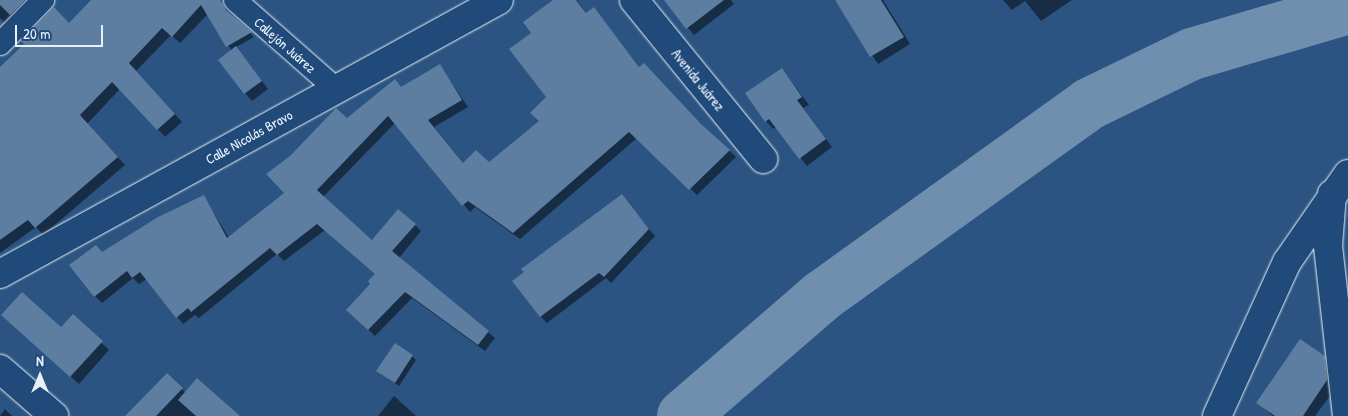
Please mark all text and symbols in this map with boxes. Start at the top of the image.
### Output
street label: Callejón Juárez [251,14,319,76]
scale bar [18,15,105,47]
text: 20 m [23,23,50,44]
street label: Avenida Juárez [668,46,728,114]
street label: Calle Nicolás Bravo [203,106,295,168]
north arrow [15,351,65,401]
text: N [36,351,44,370]

